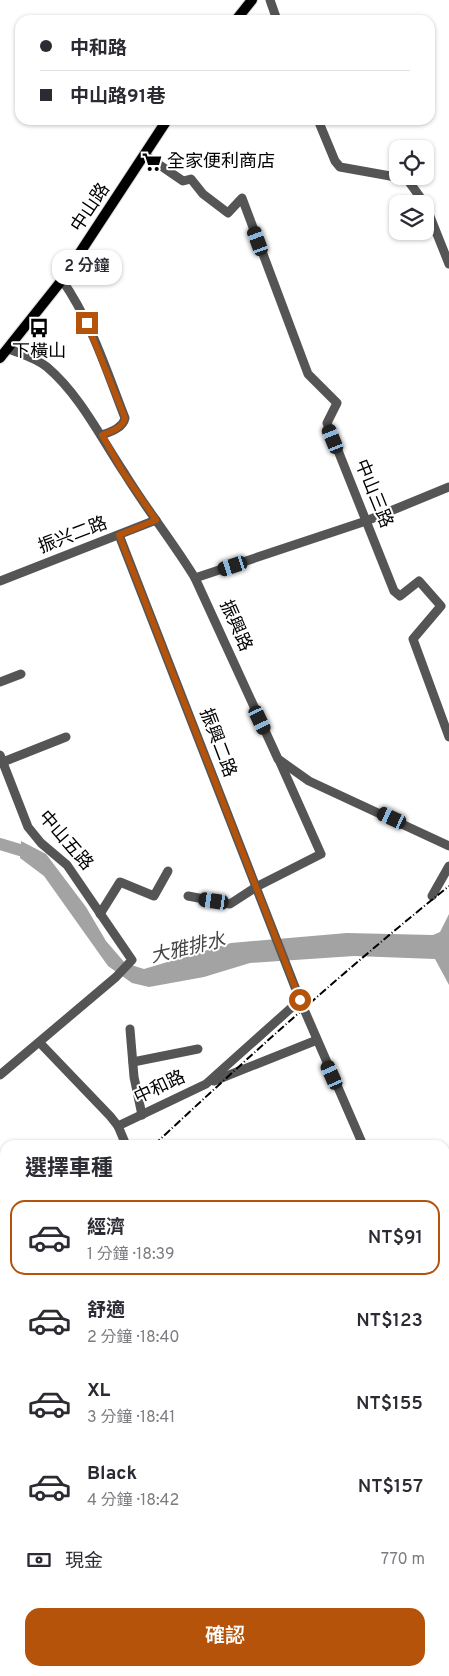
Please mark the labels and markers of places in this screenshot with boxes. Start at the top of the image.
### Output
supermarket icon: 全家便利商店 [141,151,163,173]
place label: 全家便利商店 [167,151,275,174]
bus stop icon: 下橫山 [28,317,50,339]
place label: 下橫山 [12,341,66,364]

